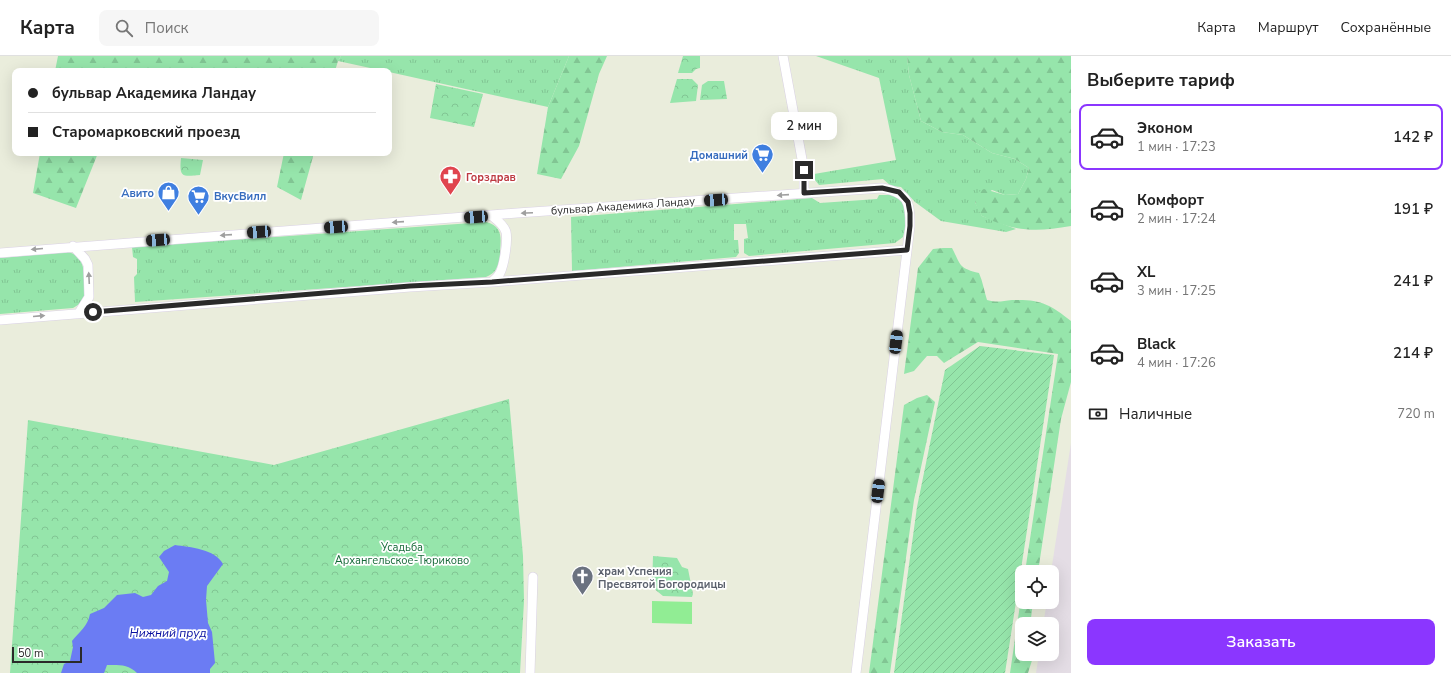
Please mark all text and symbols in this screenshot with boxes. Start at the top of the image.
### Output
search box [99,10,379,46]
text: Карта [20,15,75,41]
icon: search [113,17,135,39]
text: Поиск [145,18,188,38]
text: Карта [1197,18,1236,37]
text: Маршрут [1258,18,1319,37]
text: Сохранённые [1341,18,1431,37]
text: Выберите тариф [1087,68,1235,92]
text: бульвар Академика Ландау [52,83,256,103]
callout: 2 мин [771,112,837,140]
text: 2 мин [786,117,822,135]
text: Эконом [1137,118,1193,138]
icon: car [1089,119,1125,155]
text: Старомарковский проезд [52,122,240,142]
text: 142 ₽ [1393,127,1433,147]
text: 1 мин · 17:23 [1137,138,1216,156]
supermarket icon: Домашний [750,142,776,175]
place label: Домашний [690,148,748,163]
route end [795,161,813,179]
pharmacy icon: Горздрав [438,164,464,197]
place label: Горздрав [466,170,516,185]
shop icon: Авито [156,180,182,213]
supermarket icon: ВкусВилл [186,183,212,216]
place label: Авито [121,186,154,201]
place label: ВкусВилл [214,189,266,204]
text: Комфорт [1137,190,1204,210]
one-way arrow [777,191,789,198]
icon: car [1089,191,1125,227]
street label: бульвар Академика Ландау [551,193,696,219]
car [704,193,728,207]
text: 191 ₽ [1393,199,1433,219]
one-way arrow [521,209,533,216]
car [464,210,488,224]
text: 2 мин · 17:24 [1137,210,1216,228]
one-way arrow [392,219,404,226]
car [324,220,348,234]
car [247,225,271,239]
one-way arrow [220,231,232,238]
car [146,233,170,247]
one-way arrow [31,246,43,253]
text: XL [1137,262,1156,282]
icon: car [1089,263,1125,299]
one-way arrow [86,271,92,284]
text: 241 ₽ [1393,271,1433,291]
text: 3 мин · 17:25 [1137,282,1216,300]
route start [84,303,102,321]
one-way arrow [33,313,45,320]
car [889,329,903,355]
text: Black [1137,334,1175,354]
icon: car [1089,335,1125,371]
text: 214 ₽ [1393,343,1433,363]
text: 4 мин · 17:26 [1137,354,1216,372]
icon: cash [1087,403,1109,425]
text: Наличные [1119,404,1192,424]
text: 720 m [1397,405,1435,423]
car [871,478,885,504]
park label: Усадьба Архангельское-Тюриково [335,540,469,568]
church icon: храм Успения Пресвятой Богородицы [570,564,596,597]
place label: храм Успения Пресвятой Богородицы [598,564,726,592]
map controls [1015,565,1059,661]
button: locate [1015,565,1059,609]
button: layers [1015,617,1059,661]
button: Заказать [1087,619,1435,665]
water label: Нижний пруд [130,625,207,641]
scale bar [12,645,82,664]
text: 50 m [18,646,43,661]

